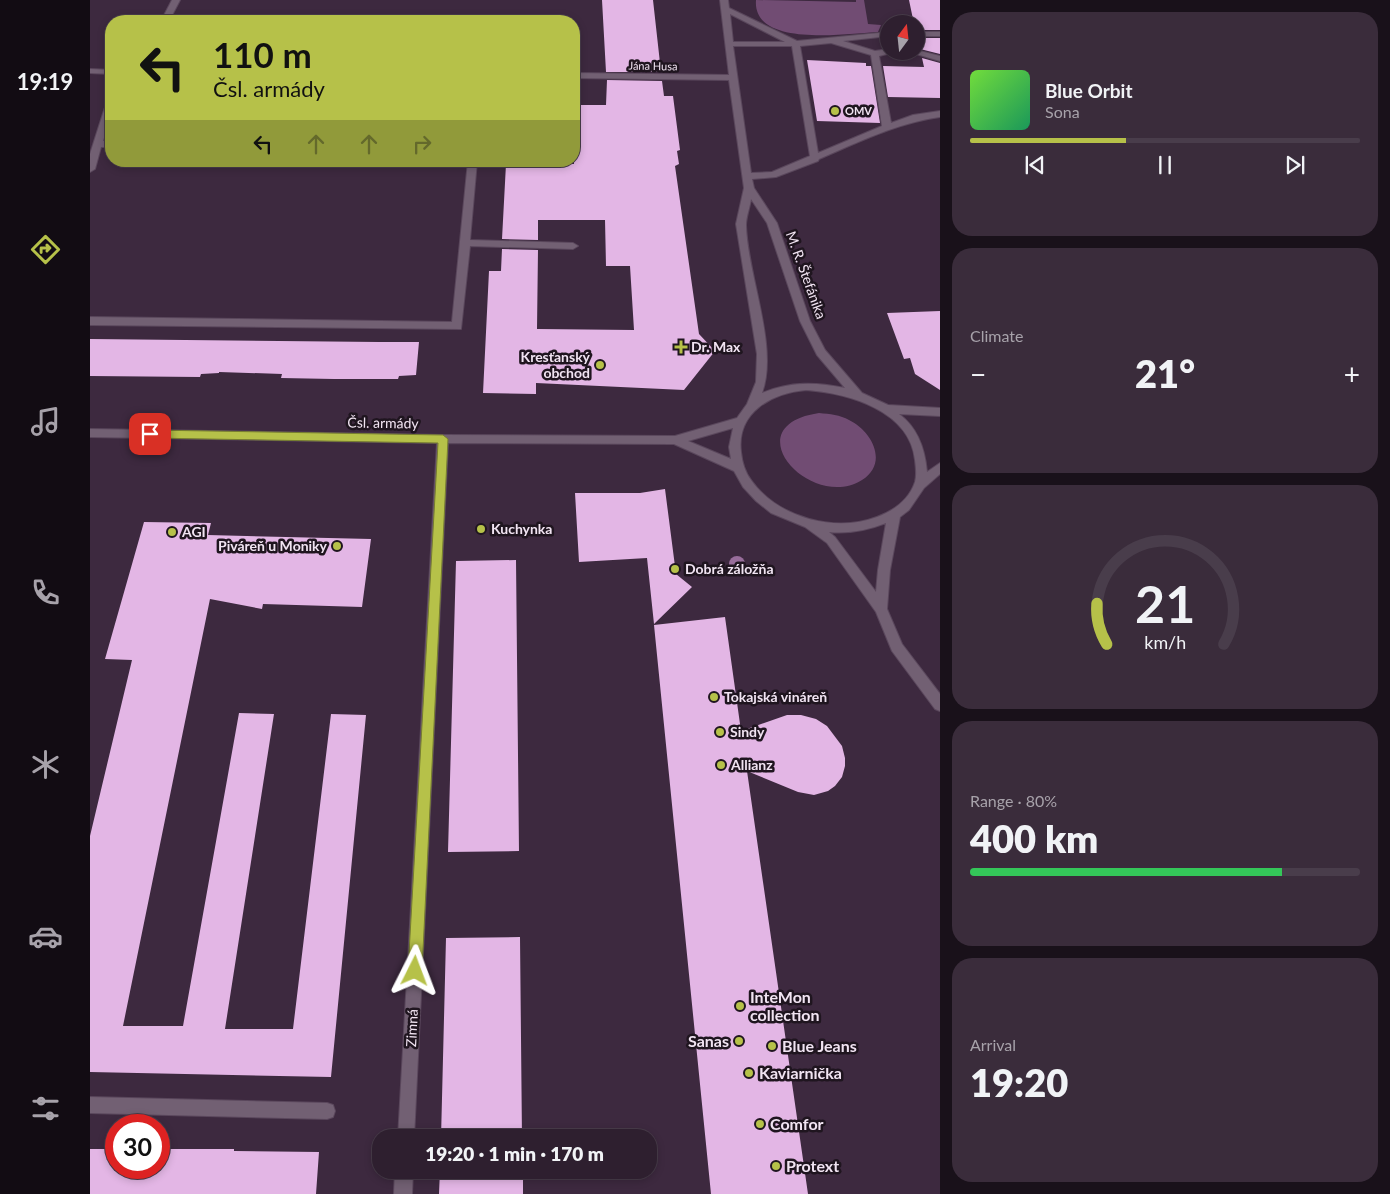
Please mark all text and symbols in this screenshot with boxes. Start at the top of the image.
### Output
north arrow [880,15,925,60]
map controls [880,15,925,60]
text: 110 m [213,33,312,75]
icon: left [130,35,195,100]
street label: Jána Husa [628,59,678,72]
text: 19:19 [17,68,73,95]
text: Čsl. armády [213,75,325,102]
text: Blue Orbit [1045,79,1133,102]
text: Sona [1045,102,1080,121]
place label: OMV [845,104,872,117]
marker: OMV [829,105,841,117]
icon: left [249,130,277,158]
icon: ahead [302,130,330,158]
icon: ahead [355,130,383,158]
icon: right [408,130,436,158]
icon: previous [1021,151,1049,179]
icon: pause [1151,151,1179,179]
icon: next [1281,151,1309,179]
street label: M. R. Štefánika [783,229,830,321]
icon: directions [28,232,63,267]
text: Climate [970,326,1023,345]
place label: Dr. Max [691,338,741,355]
marker: Dr. Max [675,341,687,353]
place label: Kresťanský obchod [521,348,591,381]
text: 21° [1135,350,1195,396]
text: − [970,357,986,391]
text: + [1344,357,1360,391]
marker: Kresťanský obchod [594,359,606,371]
icon: music [28,404,63,439]
pin [129,413,171,455]
street label: Čsl. armády [347,413,420,432]
icon: arrive [136,420,164,448]
place label: Kuchynka [491,520,552,537]
place label: AGI [181,523,206,540]
marker: Kuchynka [475,523,487,535]
marker: AGI [166,526,178,538]
place label: Piváreň u Moniky [218,537,328,554]
marker: Piváreň u Moniky [331,540,343,552]
place label: Dobrá záložňa [685,560,774,577]
marker: Dobrá záložňa [669,563,681,575]
text: 21 [1135,572,1195,634]
icon: phone [28,575,63,610]
text: km/h [1144,631,1186,653]
place label: Tokajská vináreň [724,688,827,705]
marker: Tokajská vináreň [708,691,720,703]
place label: Sindy [730,723,765,740]
marker: Sindy [714,726,726,738]
icon: climate [28,747,63,782]
place label: Allianz [730,756,773,773]
marker: Allianz [715,759,727,771]
text: Range · 80% [970,791,1057,810]
text: 400 km [970,815,1098,861]
icon: car [28,919,63,954]
position arrow [388,944,440,996]
place label: InteMon collection [750,987,819,1024]
marker: InteMon collection [734,1000,746,1012]
street label: Zimná [402,1008,421,1047]
place label: Sanas [688,1031,729,1050]
marker: Sanas [733,1035,745,1047]
text: Arrival [970,1035,1016,1054]
place label: Blue Jeans [782,1036,857,1055]
marker: Blue Jeans [766,1040,778,1052]
text: 19:20 [970,1059,1068,1105]
place label: Kaviarnička [759,1063,842,1082]
marker: Kaviarnička [743,1067,755,1079]
icon: filters [28,1091,63,1126]
speed limit sign: 30 [105,1114,170,1179]
place label: Comfor [770,1114,824,1133]
marker: Comfor [754,1118,766,1130]
text: 19:20 · 1 min · 170 m [425,1142,604,1165]
place label: Protext [786,1156,839,1175]
marker: Protext [770,1160,782,1172]

